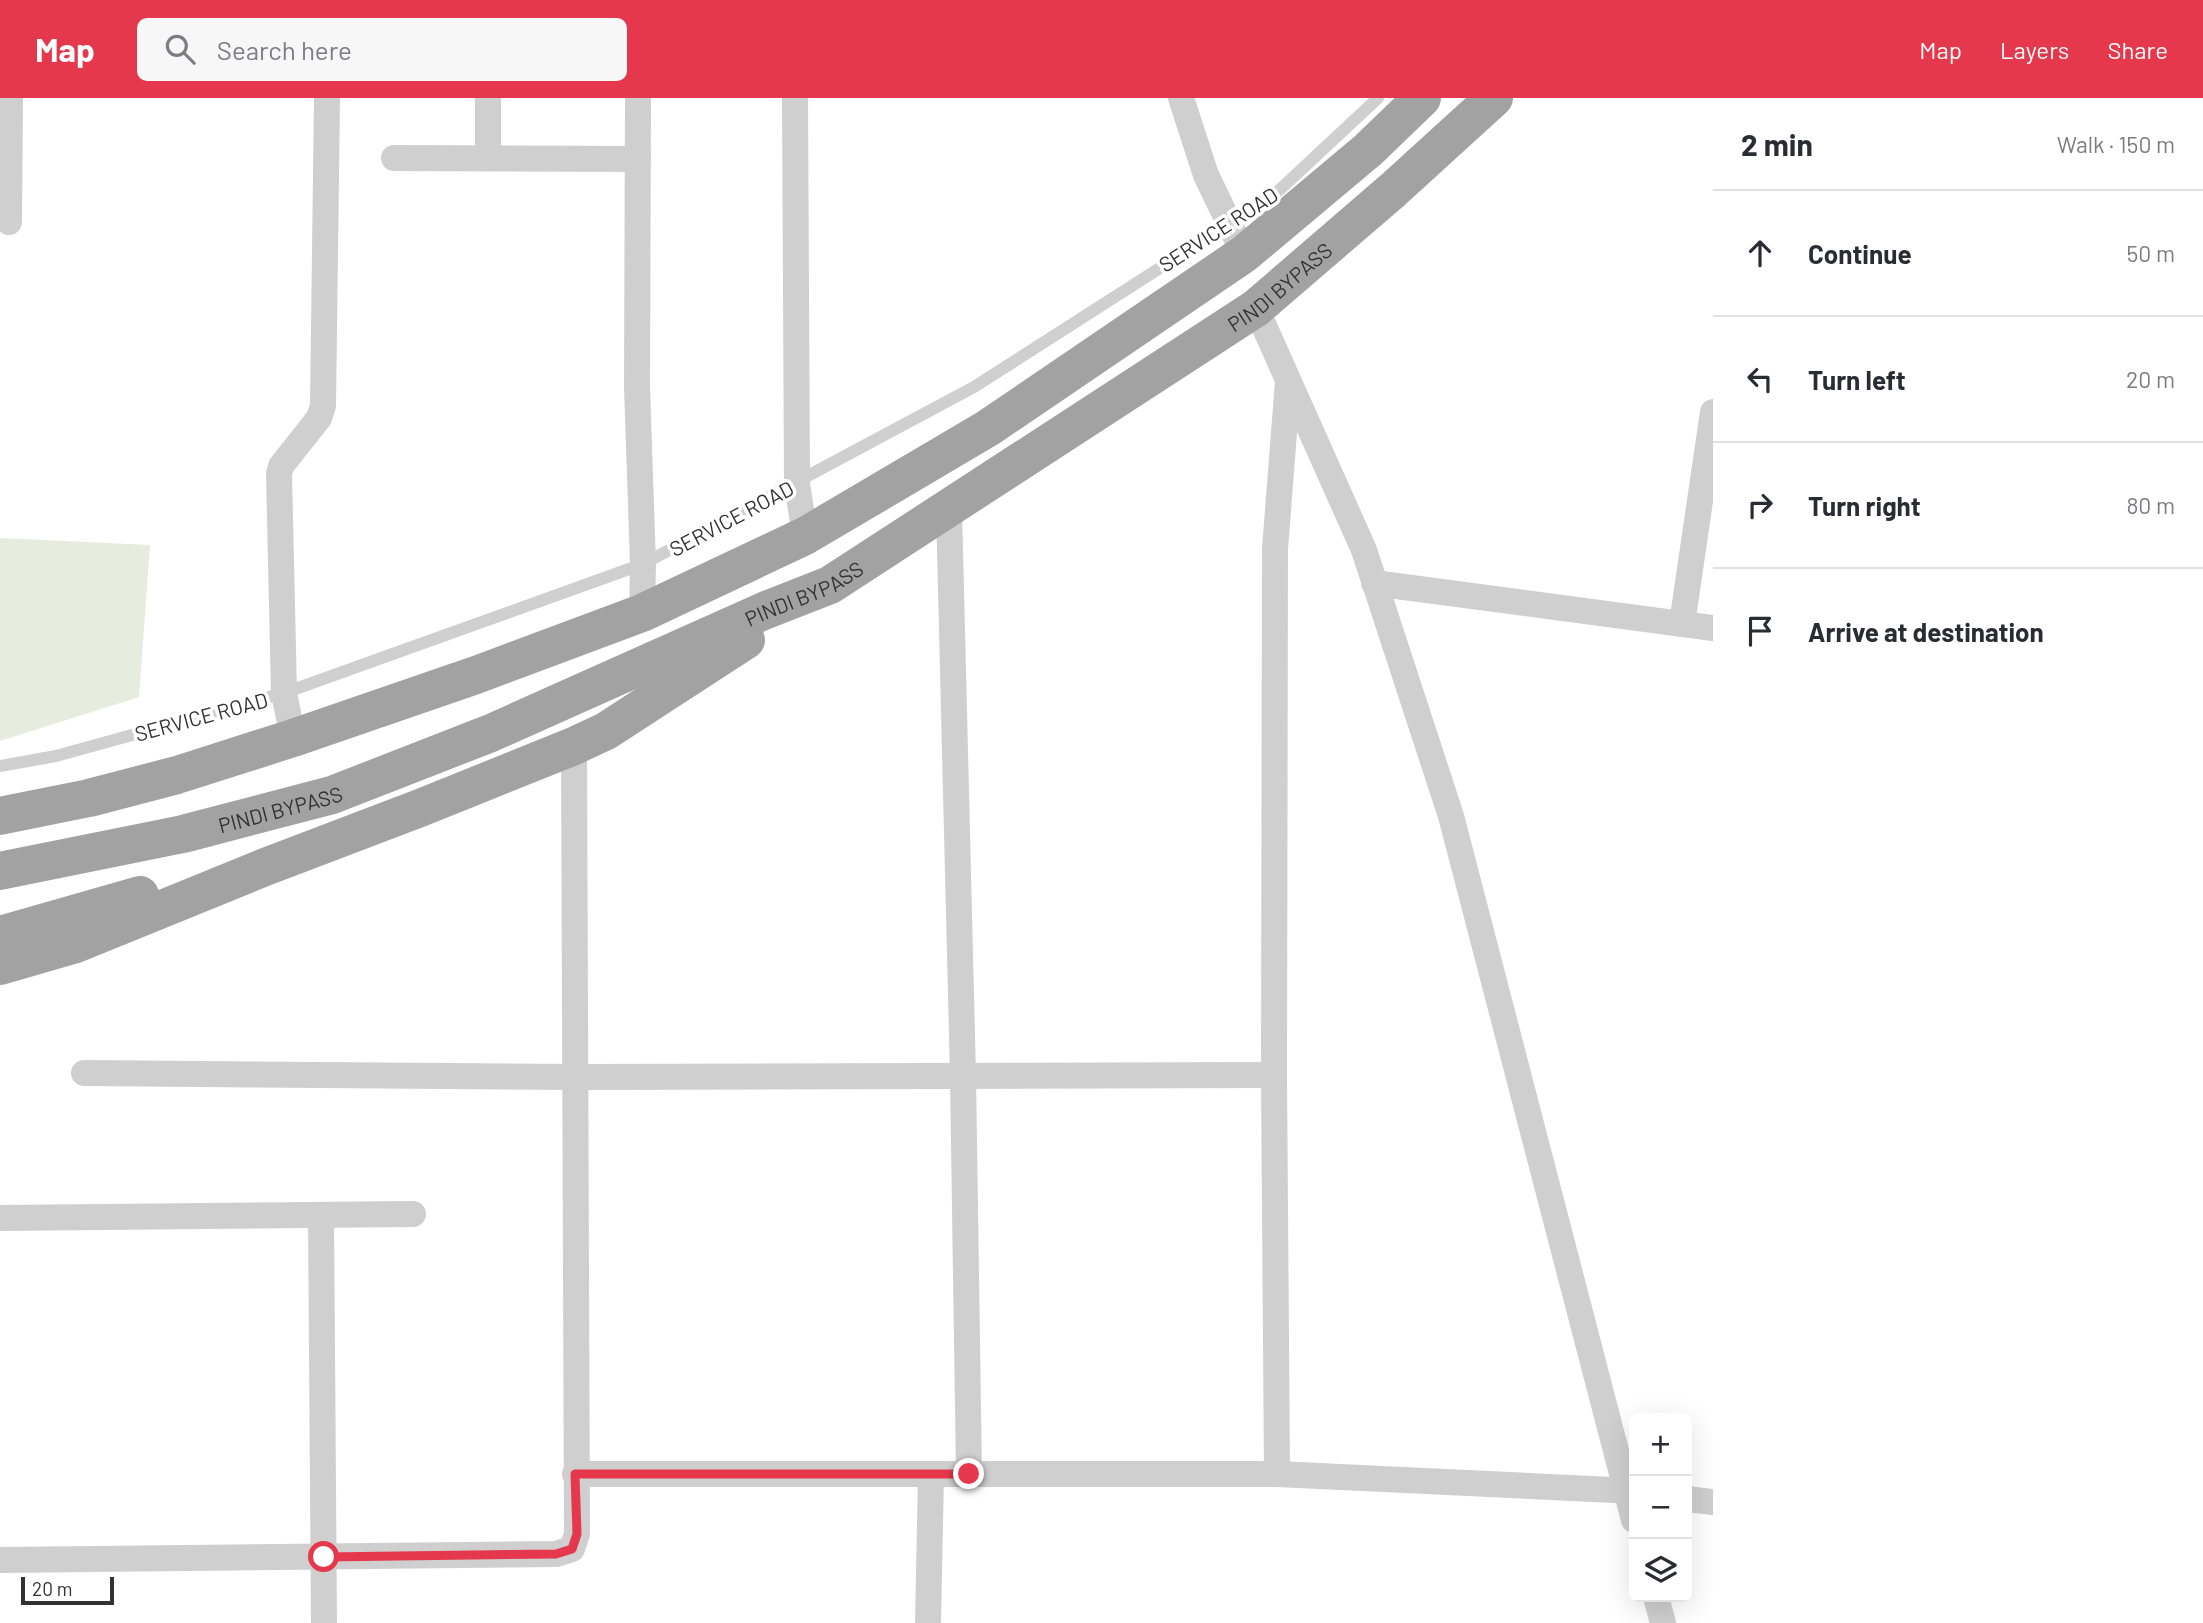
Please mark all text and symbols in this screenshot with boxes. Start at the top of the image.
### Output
search box [137,18,627,81]
text: Map [35,29,95,69]
icon: search [161,30,199,68]
text: Search here [217,34,352,65]
text: Map [1919,35,1962,64]
text: Layers [2000,35,2069,64]
text: Share [2107,35,2168,64]
text: 2 min [1741,126,1813,162]
text: Walk · 150 m [2057,130,2175,158]
street label: SERVICE ROAD [1154,181,1282,277]
icon: ahead [1741,234,1779,272]
street label: PINDI BYPASS [1222,236,1336,336]
text: Continue [1808,238,1912,269]
text: 50 m [2127,239,2175,267]
icon: left [1741,360,1779,398]
text: Turn left [1808,364,1906,395]
text: 20 m [2126,365,2175,393]
street label: SERVICE ROAD [665,475,797,561]
icon: right [1741,486,1779,524]
text: Turn right [1808,490,1921,521]
text: 80 m [2126,491,2175,519]
street label: PINDI BYPASS [741,555,867,631]
icon: arrive [1741,612,1779,650]
text: Arrive at destination [1808,616,2044,647]
street label: SERVICE ROAD [132,686,270,746]
street label: PINDI BYPASS [215,780,346,837]
map controls [1629,1413,1692,1602]
button: + [1629,1413,1692,1476]
route end [953,1458,984,1489]
button: − [1629,1476,1692,1539]
button: layers [1629,1539,1692,1602]
route start [308,1541,339,1572]
scale bar [21,1574,114,1606]
text: 20 m [32,1577,72,1600]

